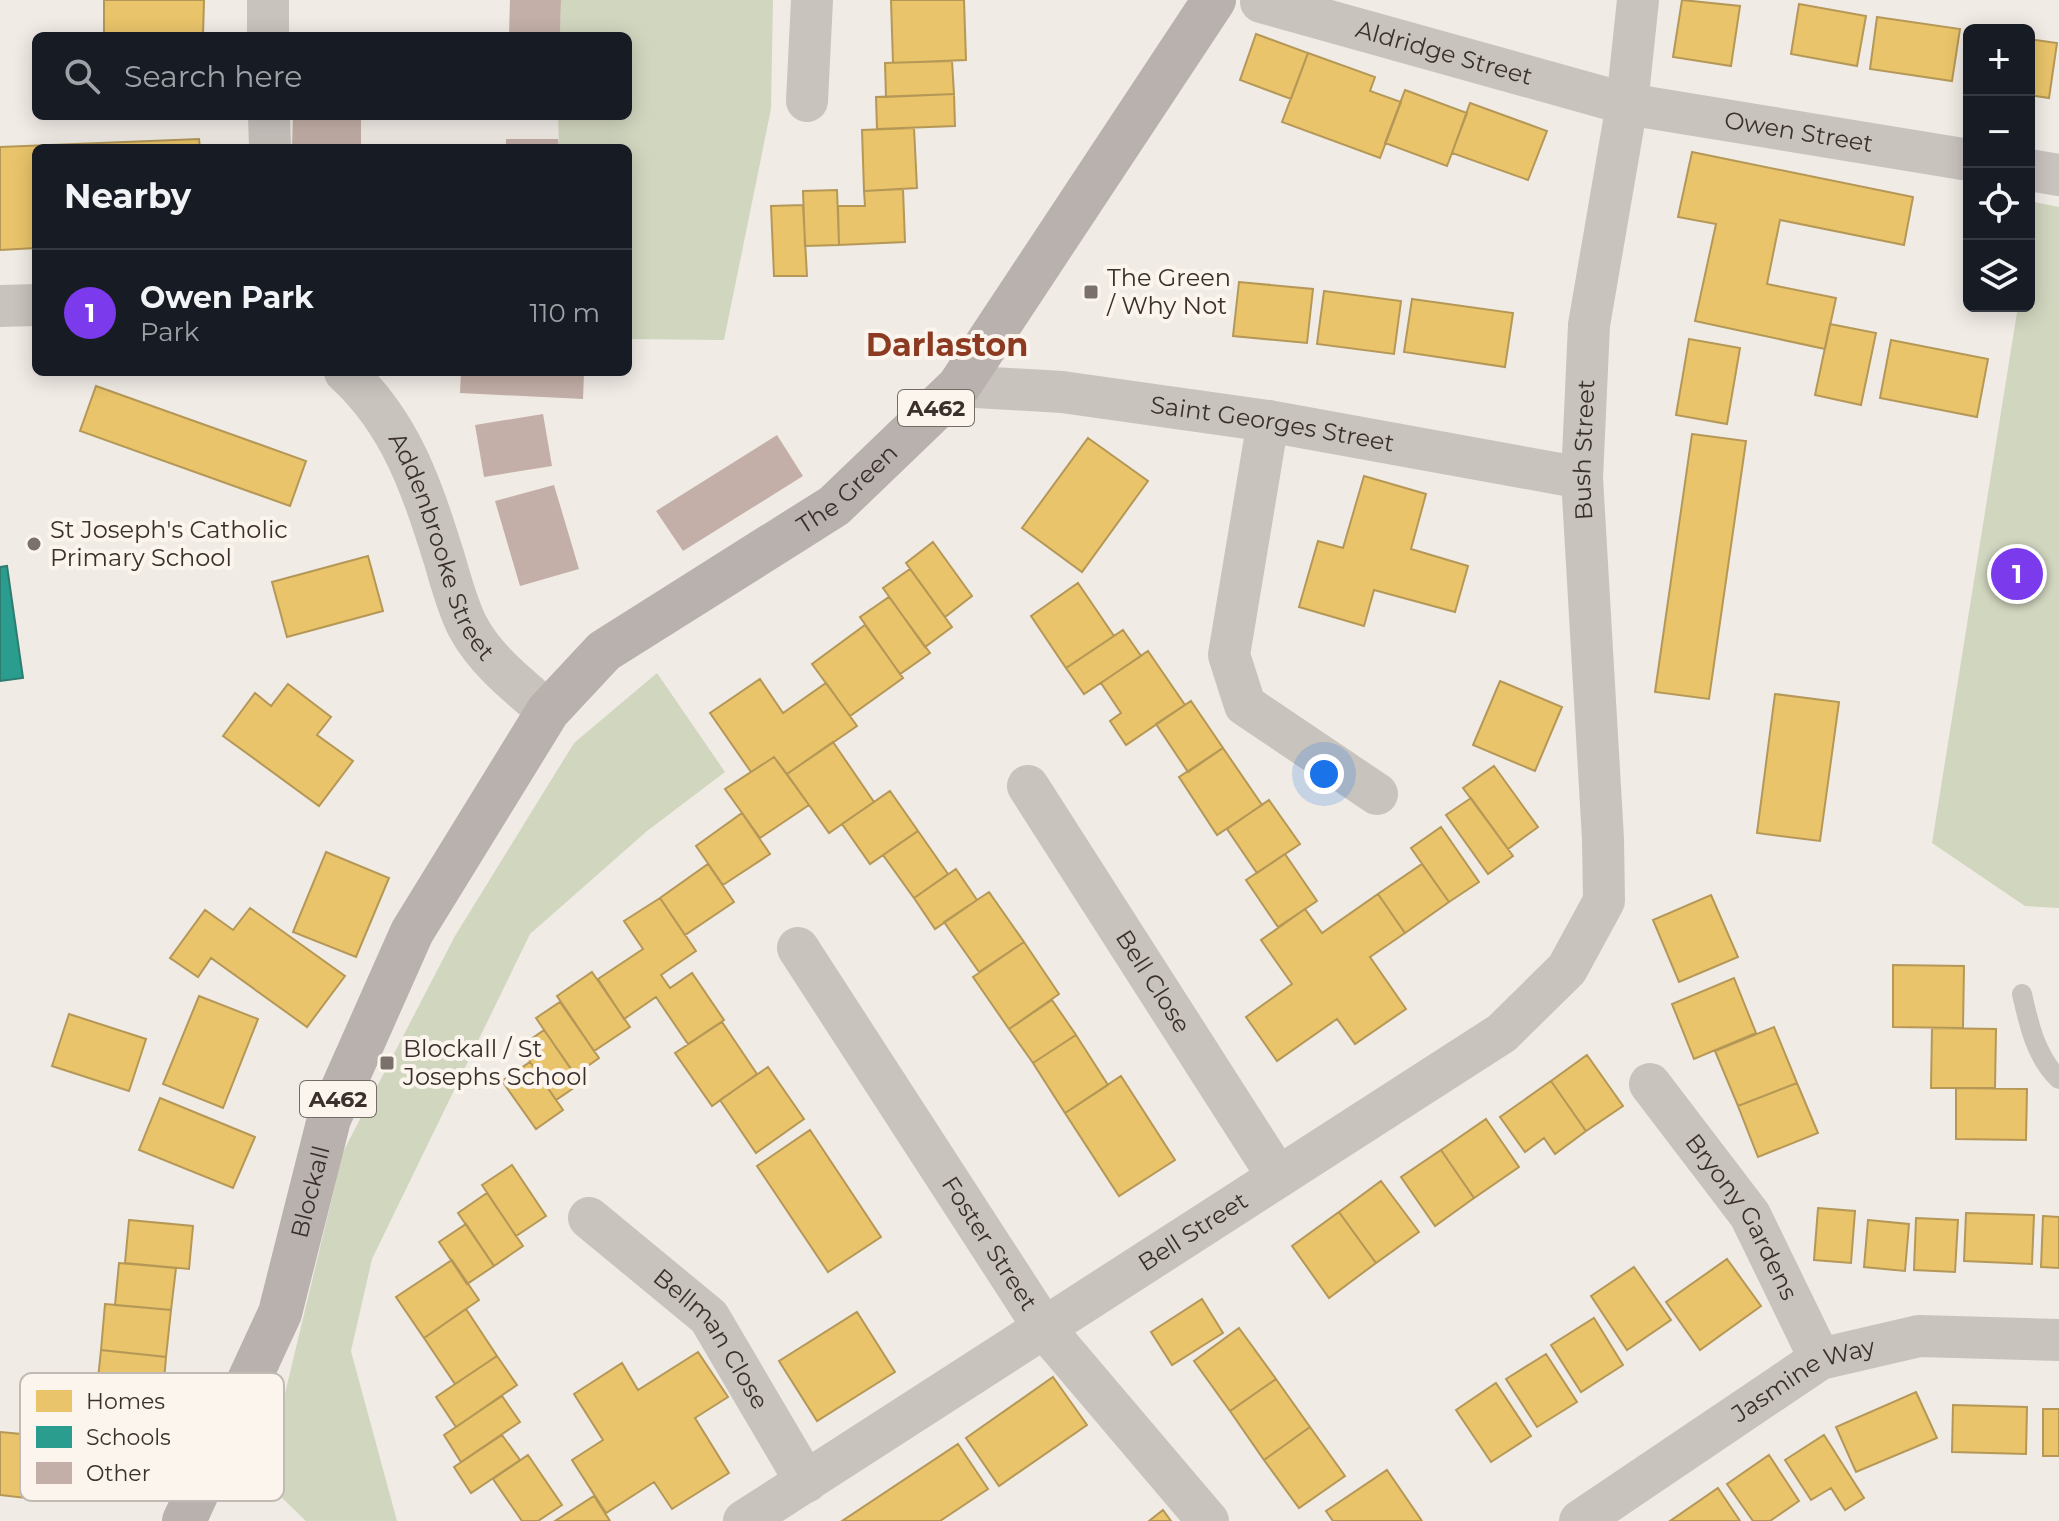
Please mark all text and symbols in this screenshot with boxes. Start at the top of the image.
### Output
street label: Aldridge Street [1353,14,1536,91]
map controls [1963,24,2035,312]
button: + [1963,24,2035,96]
search box [32,32,632,120]
icon: search [60,54,104,98]
text: Search here [124,58,302,95]
button: − [1963,96,2035,168]
street label: Owen Street [1722,105,1876,158]
button: locate [1963,168,2035,240]
text: Nearby [64,175,191,217]
button: layers [1963,240,2035,312]
place label: The Green / Why Not [1106,263,1231,320]
text: Owen Park [140,279,314,316]
marker: The Green / Why Not [1082,283,1100,301]
text: 1 [85,297,95,329]
text: 110 m [530,297,600,329]
text: Park [140,316,199,348]
district label: Darlaston [866,325,1028,364]
street label: Bush Street [1567,378,1601,521]
road number: A462 [898,390,974,426]
street label: Saint Georges Street [1149,390,1397,458]
street label: Addenbrooke Street [383,427,501,666]
street label: The Green [791,438,903,540]
place label: St Joseph's Catholic Primary School [50,515,288,572]
marker: St Joseph's Catholic Primary School [25,535,43,553]
pin: 1 [1991,544,2043,604]
your location [1304,754,1344,794]
street label: Bell Close [1110,924,1197,1038]
place label: Blockall / St Josephs School [402,1034,588,1091]
marker: Blockall / St Josephs School [378,1054,396,1072]
road number: A462 [300,1081,376,1117]
street label: Bryony Gardens [1679,1128,1804,1305]
street label: Blockall [285,1143,336,1241]
street label: Foster Street [936,1171,1044,1316]
street label: Bell Street [1133,1186,1253,1277]
street label: Bellman Close [648,1262,775,1414]
street label: Jasmine Way [1725,1332,1878,1429]
legend [20,1373,284,1501]
text: Homes [86,1388,165,1415]
text: Schools [86,1424,171,1451]
text: Other [86,1460,150,1487]

